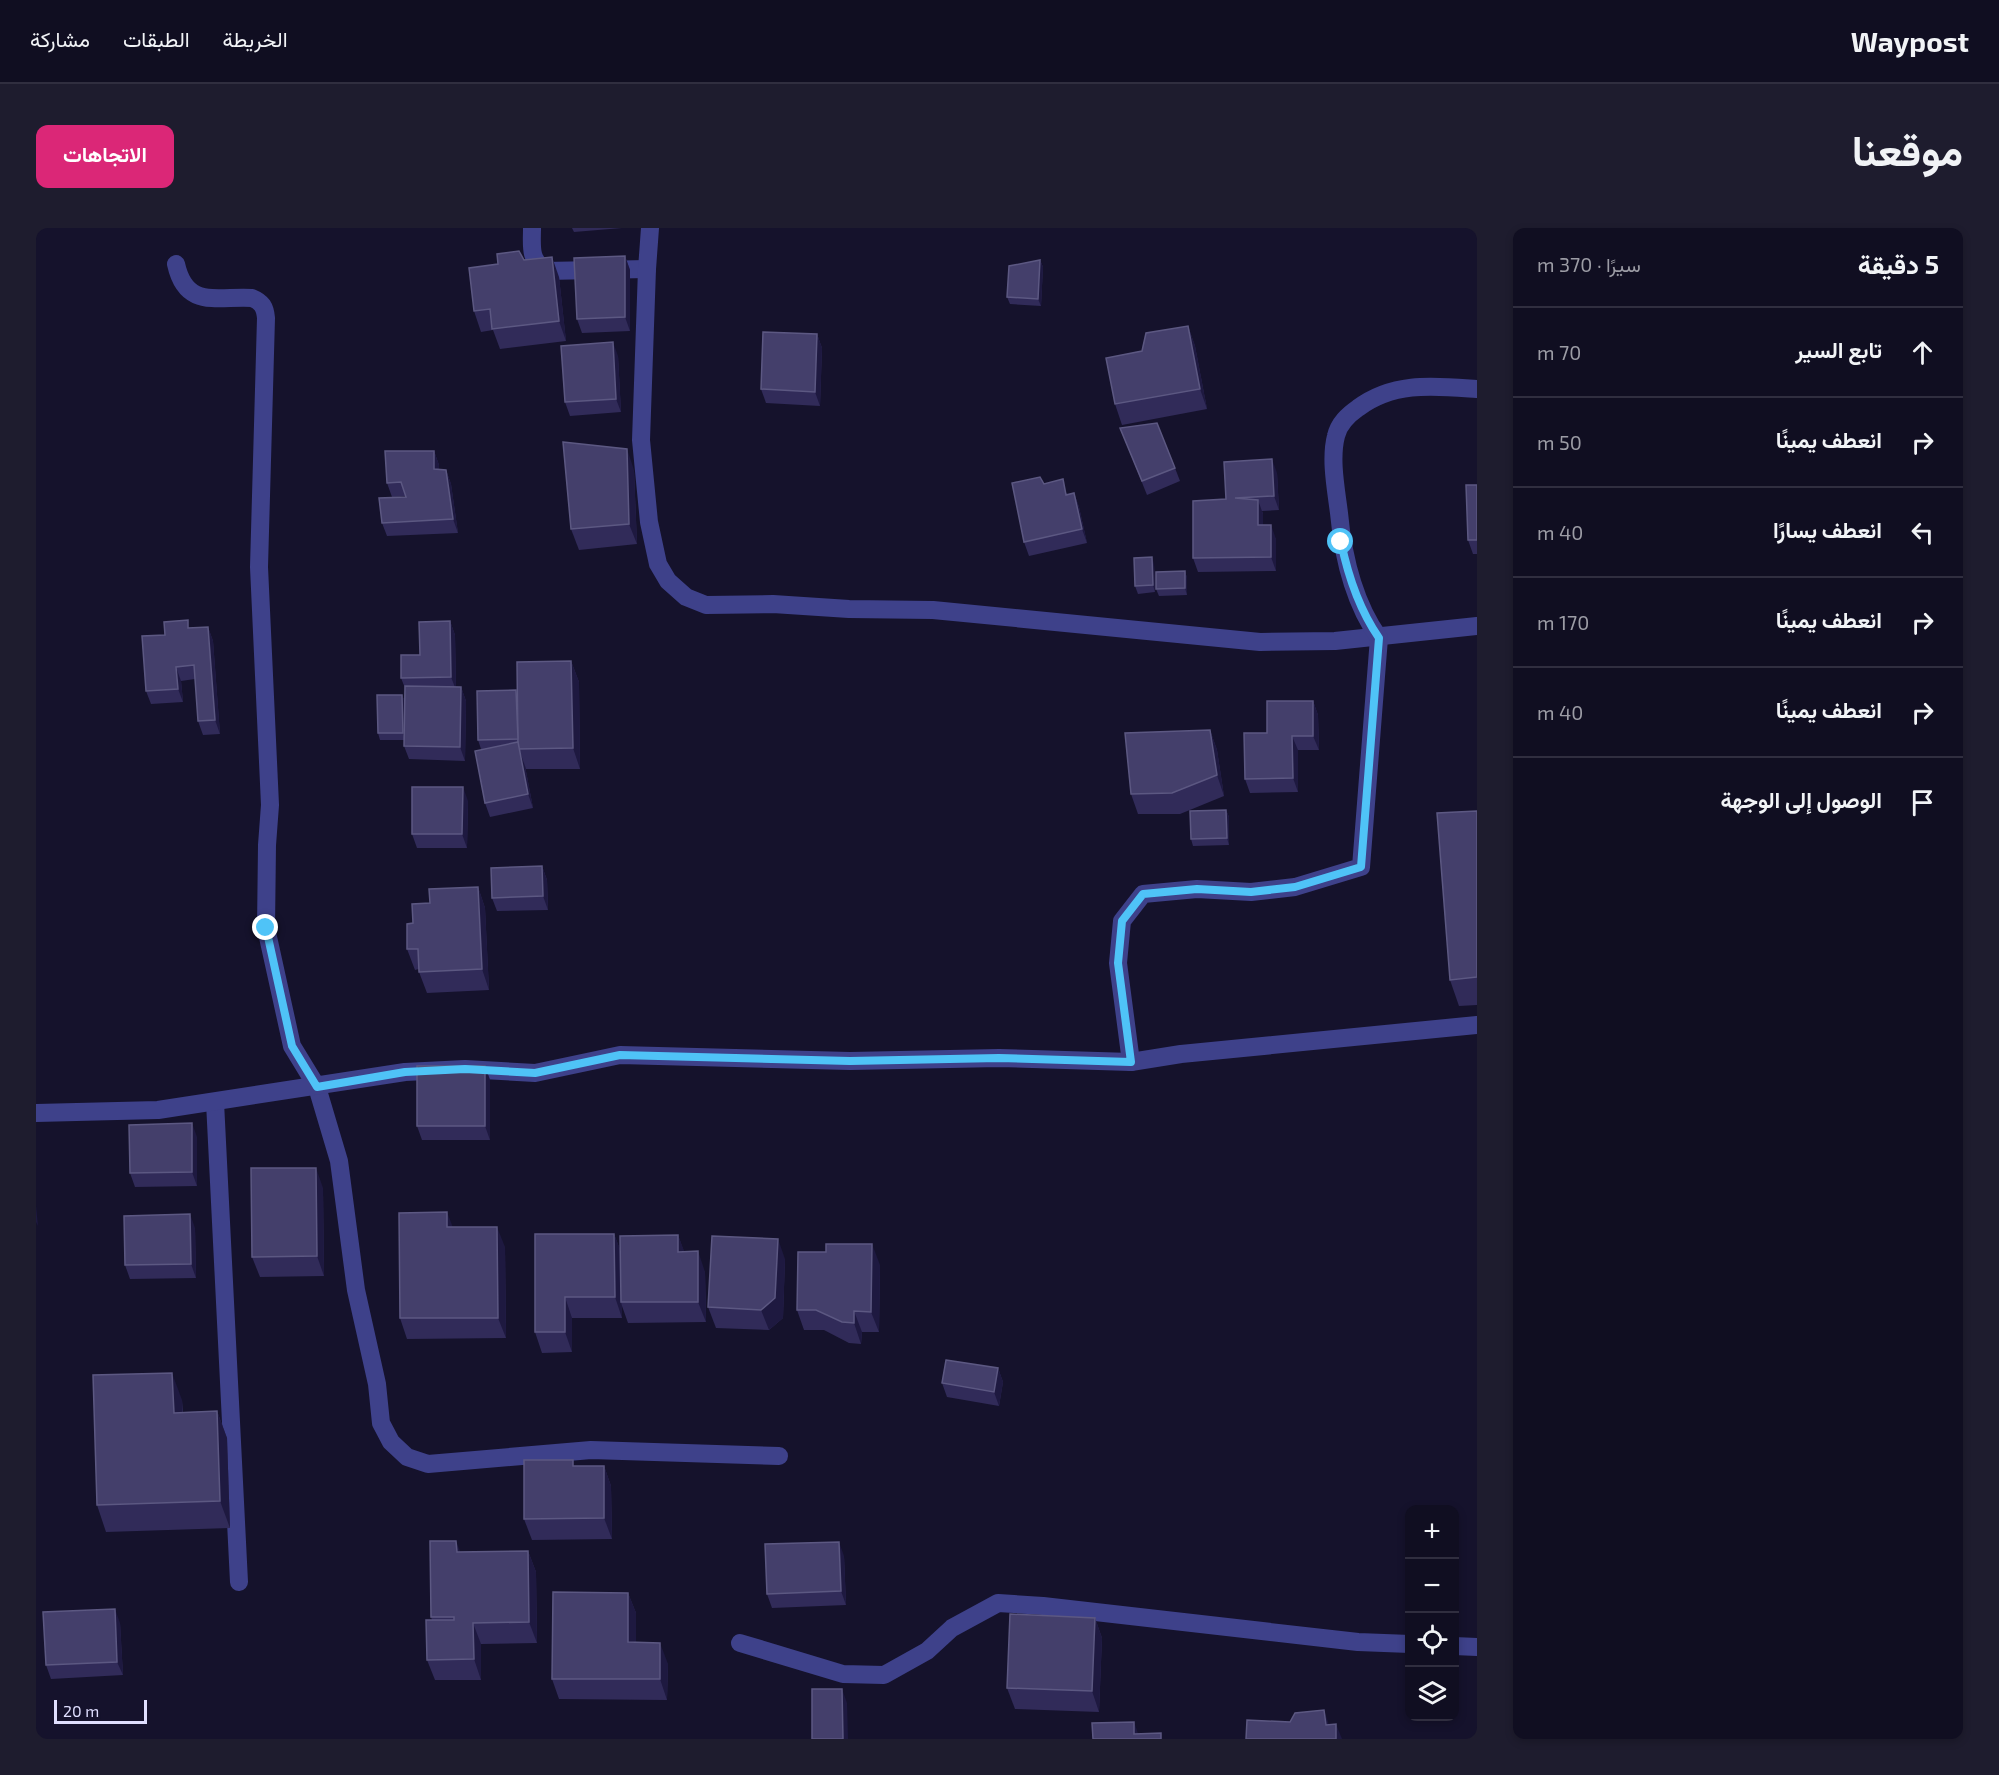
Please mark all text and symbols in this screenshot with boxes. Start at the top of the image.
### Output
text: Waypost [1851,24,1969,58]
text: مشاركة [30,26,90,51]
text: الطبقات [123,26,190,51]
text: الخريطة [223,26,288,51]
text: موقعنا [1852,124,1963,174]
button: الاتجاهات [36,125,174,188]
text: 5 دقيقة [1858,248,1939,279]
text: سيرًا · 370 m [1537,252,1641,276]
text: تابع السير [1795,336,1882,362]
icon: ahead [1906,336,1939,369]
text: 70 m [1537,340,1581,364]
text: انعطف يمينًا [1776,426,1882,452]
icon: right [1906,426,1939,459]
text: 50 m [1537,430,1582,454]
text: انعطف يسارًا [1773,516,1882,542]
icon: left [1906,516,1939,549]
text: 40 m [1537,520,1583,544]
route start [1327,528,1353,554]
text: انعطف يمينًا [1776,606,1882,632]
icon: right [1906,606,1939,639]
text: 170 m [1537,610,1589,634]
text: انعطف يمينًا [1776,696,1882,722]
icon: right [1906,696,1939,729]
text: 40 m [1537,700,1583,724]
text: الوصول إلى الوجهة [1720,786,1882,812]
icon: arrive [1906,786,1939,819]
route end [252,914,278,940]
map controls [1405,1505,1459,1721]
button: + [1405,1505,1459,1559]
button: − [1405,1559,1459,1613]
button: locate [1405,1613,1459,1667]
button: layers [1405,1667,1459,1721]
scale bar [54,1697,147,1724]
text: 20 m [63,1701,99,1720]

